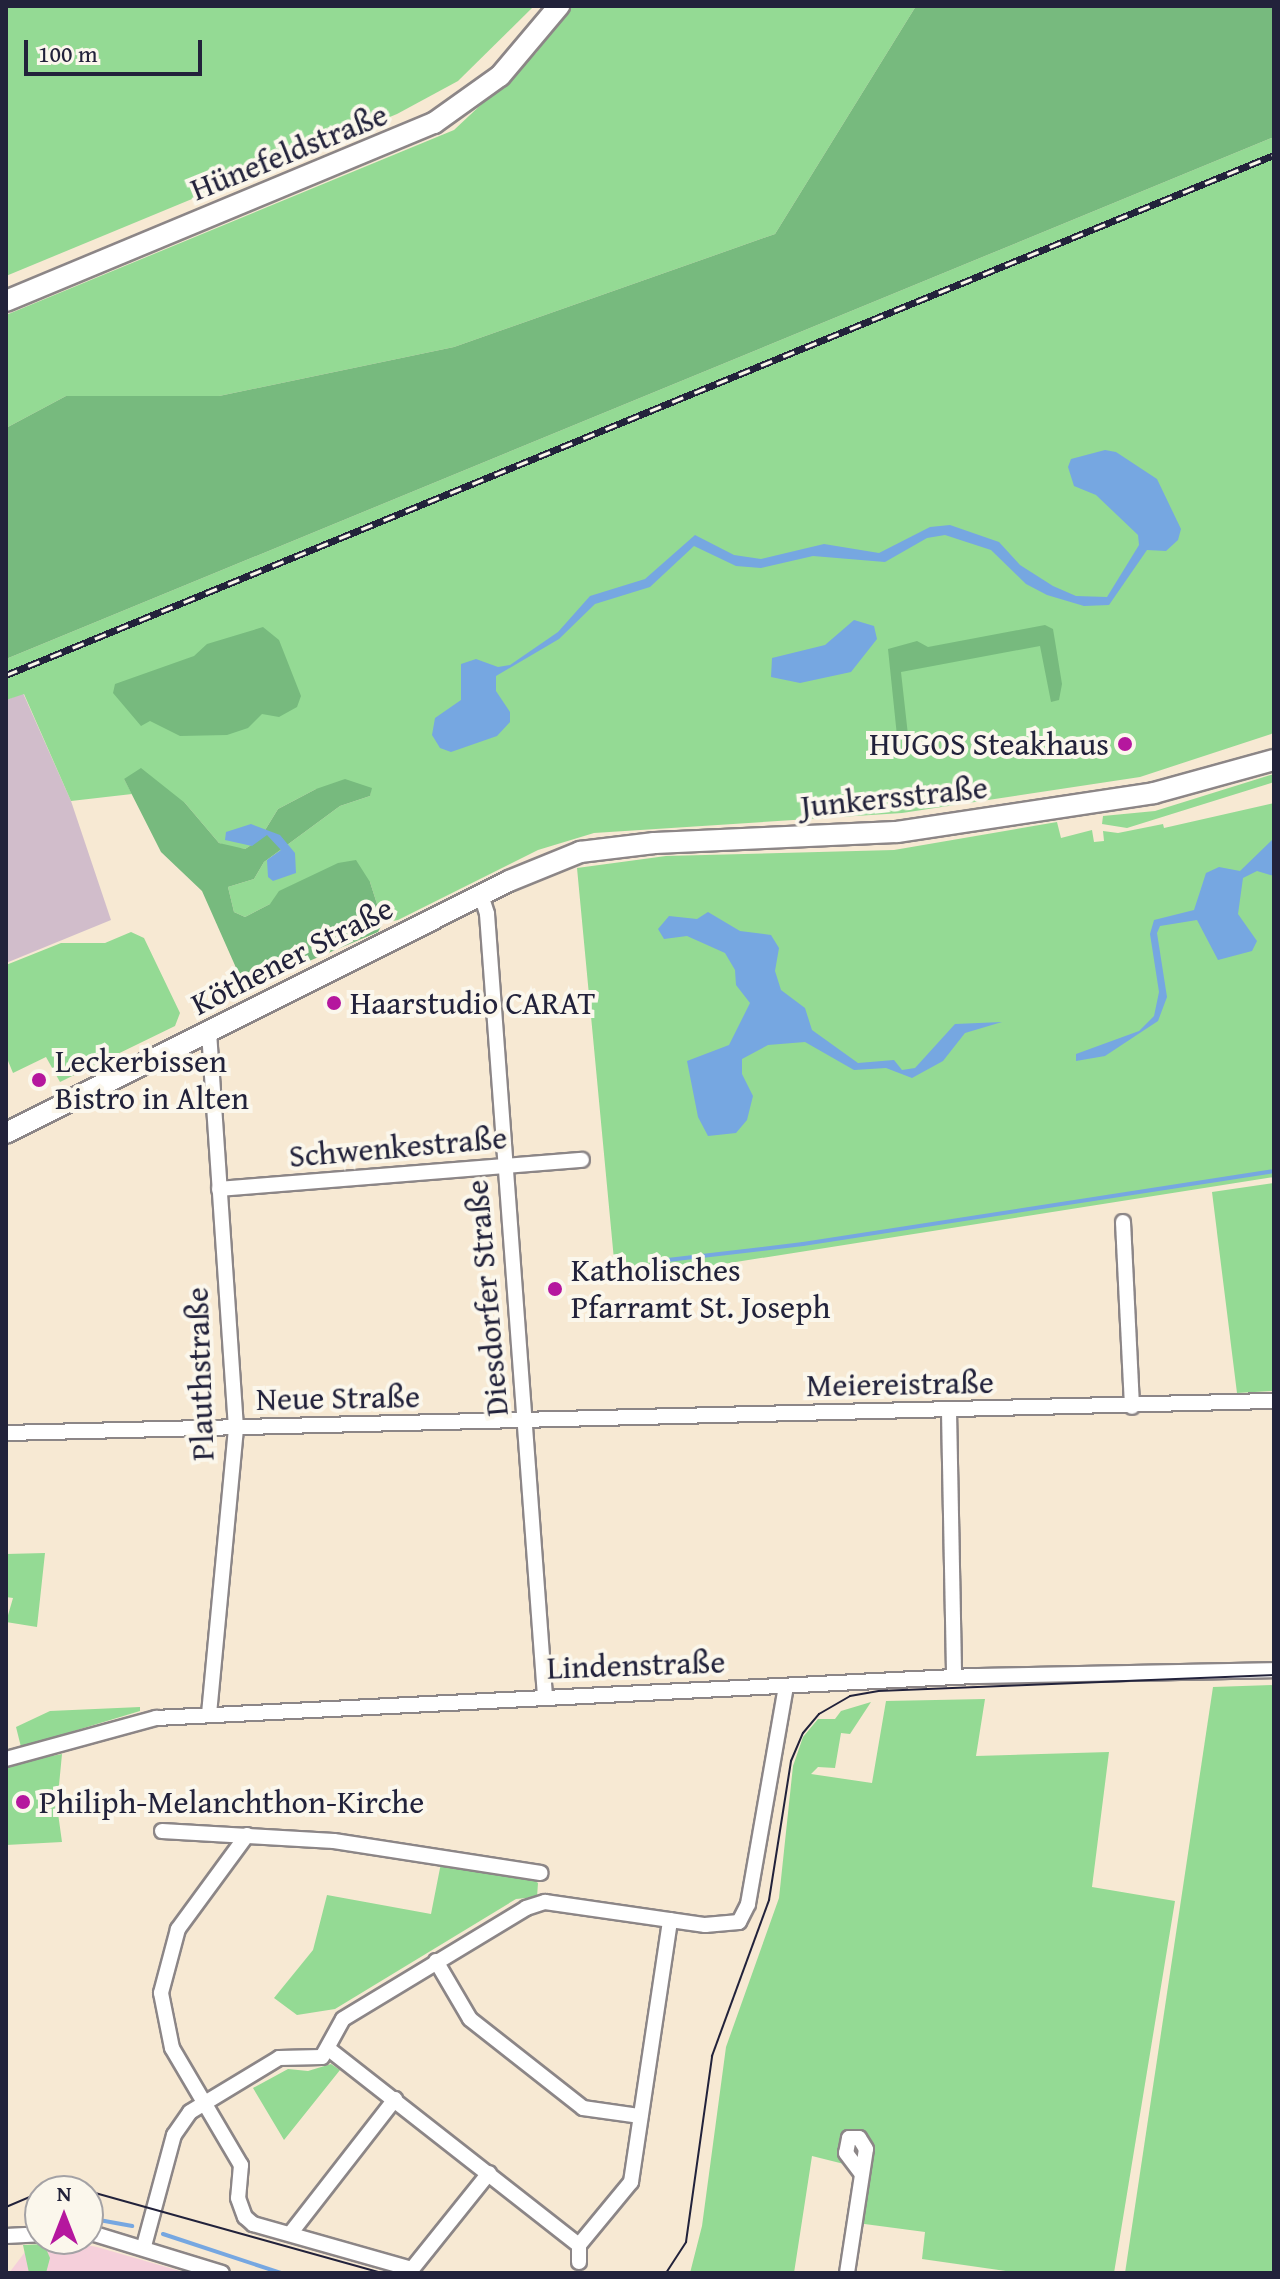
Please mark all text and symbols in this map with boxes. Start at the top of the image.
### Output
scale bar [28,24,206,74]
text: 100 m [38,36,98,71]
street label: Hünefeldstraße [185,95,393,209]
place label: HUGOS Steakhaus [869,725,1109,763]
marker: HUGOS Steakhaus [1116,735,1134,753]
street label: Junkersstraße [799,768,989,826]
street label: Köthener Straße [185,889,399,1023]
place label: Haarstudio CARAT [350,984,596,1022]
marker: Haarstudio CARAT [325,994,343,1012]
place label: Leckerbissen Bistro in Alten [55,1043,249,1118]
marker: Leckerbissen Bistro in Alten [30,1071,48,1089]
street label: Schwenkestraße [287,1118,509,1176]
street label: Diesdorfer Straße [458,1178,516,1418]
place label: Katholisches Pfarramt St. Joseph [571,1252,830,1327]
marker: Katholisches Pfarramt St. Joseph [546,1280,564,1298]
street label: Plauthstraße [178,1287,222,1461]
street label: Meiereistraße [806,1363,994,1405]
street label: Neue Straße [256,1377,420,1419]
street label: Lindenstraße [546,1643,726,1687]
place label: Philiph-Melanchthon-Kirche [39,1783,424,1821]
marker: Philiph-Melanchthon-Kirche [14,1793,32,1811]
north arrow [24,2175,104,2255]
text: N [57,2177,71,2209]

